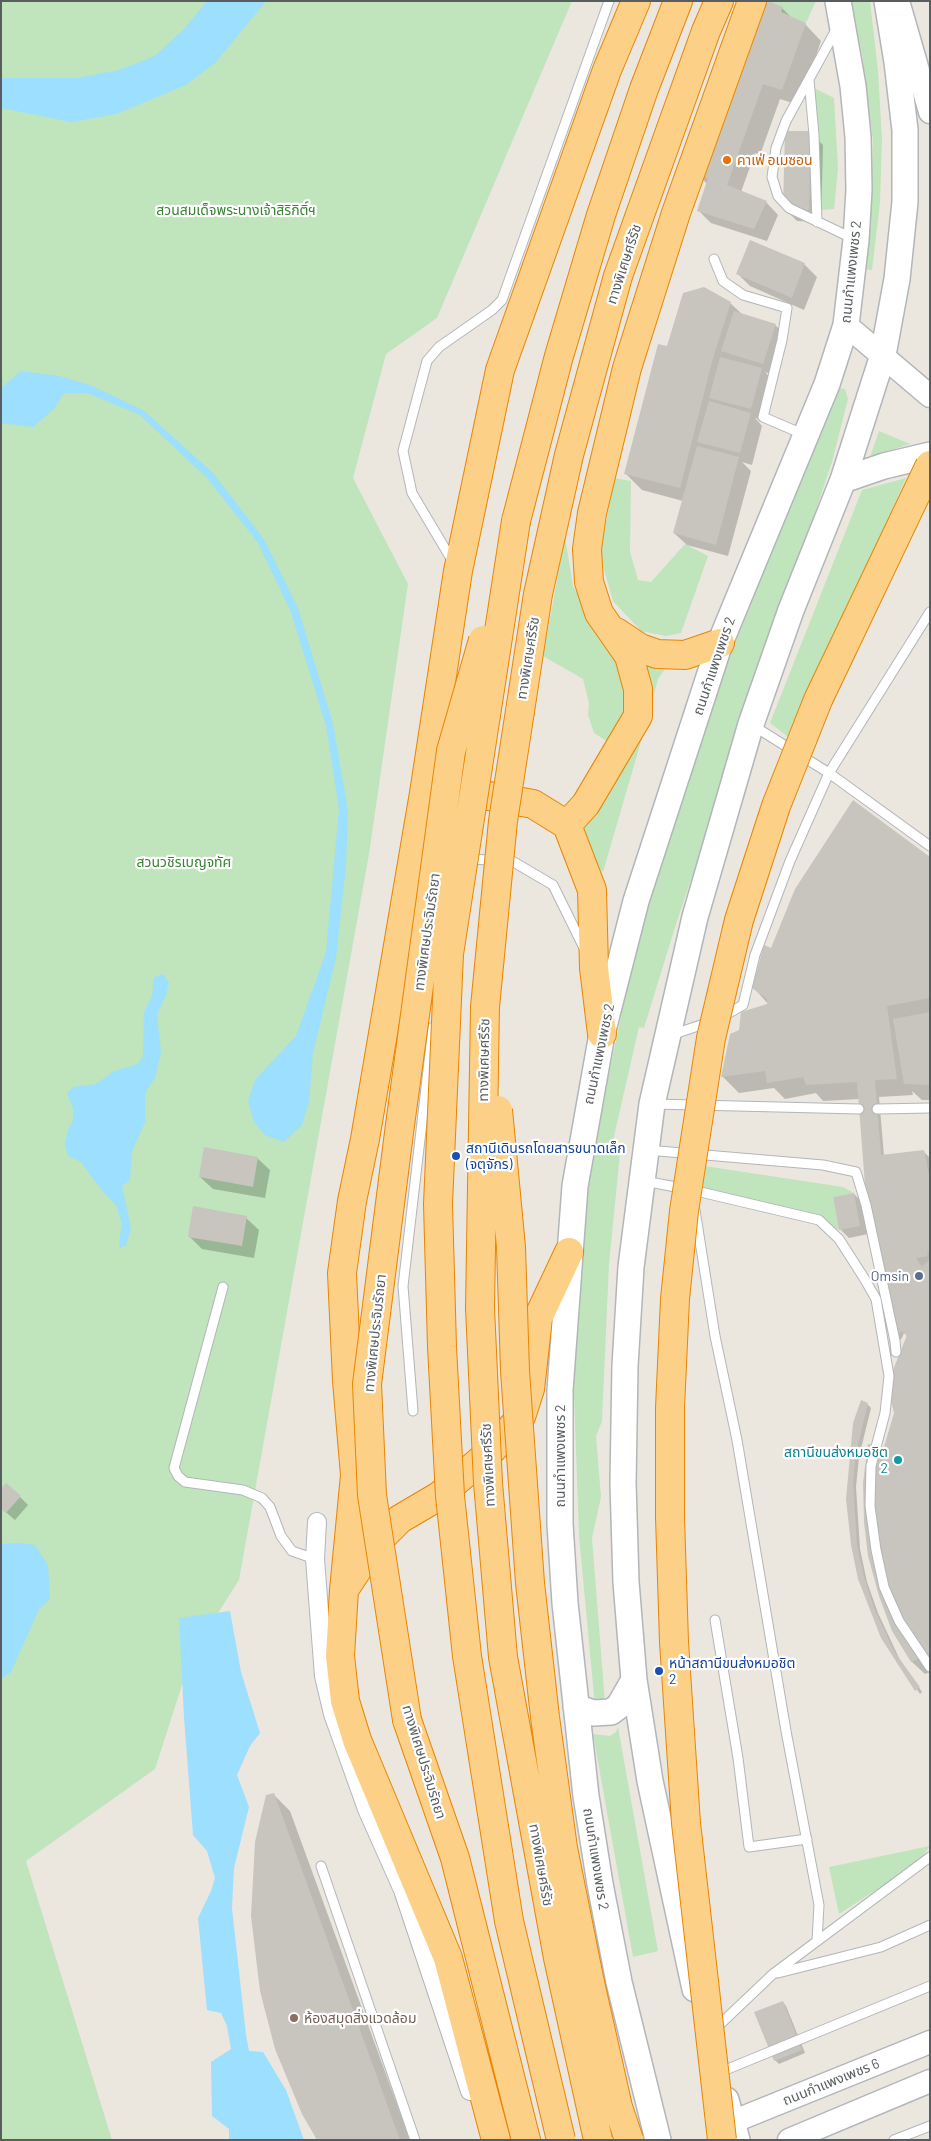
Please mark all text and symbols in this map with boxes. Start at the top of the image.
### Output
place label: คาเฟ่ อเมซอน [737,152,813,168]
marker: คาเฟ่ อเมซอน [721,154,733,166]
park label: สวนสมเด็จพระนางเจ้าสิริกิติ์ฯ [156,202,316,218]
street label: ถนนกำแพงเพชร 2 [837,220,865,324]
street label: ทางพิเศษศรีรัช [603,222,645,306]
street label: ถนนกำแพงเพชร 2 [689,615,739,717]
street label: ทางพิเศษศรีรัช [513,616,543,700]
park label: สวนวชิรเบญจทัศ [137,854,231,870]
street label: ทางพิเศษประจิมรัถยา [410,872,444,992]
street label: ถนนกำแพงเพชร 2 [580,1002,618,1106]
street label: ทางพิเศษศรีรัช [475,1018,493,1102]
place label: สถานีเดินรถโดยสารขนาดเล็ก (จตุจักร) [466,1140,626,1172]
marker: สถานีเดินรถโดยสารขนาดเล็ก (จตุจักร) [450,1150,462,1162]
place label: Omsin [871,1268,909,1284]
marker: Omsin [913,1270,925,1282]
street label: ทางพิเศษประจิมรัถยา [360,1273,390,1393]
street label: ถนนกำแพงเพชร 2 [552,1404,568,1508]
street label: ทางพิเศษศรีรัช [477,1423,499,1507]
place label: สถานีขนส่งหมอชิต 2 [784,1444,888,1476]
marker: สถานีขนส่งหมอชิต 2 [892,1454,904,1466]
place label: หน้าสถานีขนส่งหมอชิต 2 [669,1655,795,1688]
marker: หน้าสถานีขนส่งหมอชิต 2 [653,1665,665,1677]
street label: ทางพิเศษประจิมรัถยา [399,1703,449,1821]
street label: ถนนกำแพงเพชร 2 [580,1807,612,1911]
street label: ทางพิเศษศรีรัช [525,1822,557,1908]
place label: ห้องสมุดสิ่งแวดล้อม [304,2010,416,2026]
marker: ห้องสมุดสิ่งแวดล้อม [288,2012,300,2024]
street label: ถนนกำแพงเพชร 6 [780,2055,882,2109]

